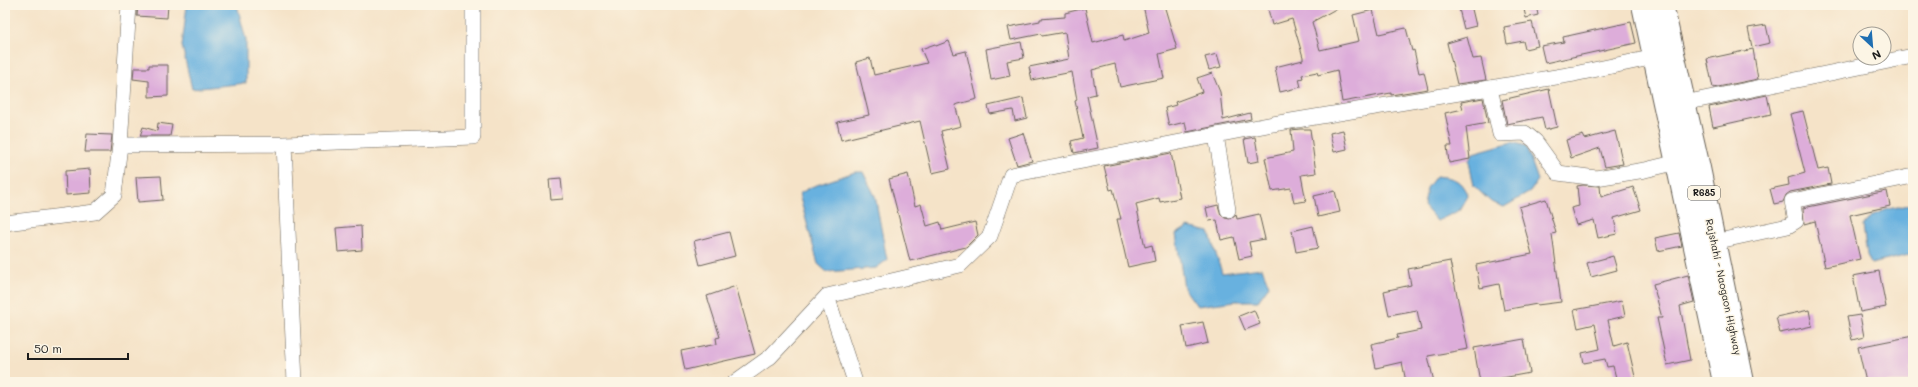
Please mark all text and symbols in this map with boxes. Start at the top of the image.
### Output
north arrow [1852,26,1892,66]
text: N [1870,47,1884,64]
road number: R685 [1688,186,1720,200]
street label: Rajshahi - Naogaon Highway [1703,217,1745,357]
scale bar [28,335,128,361]
text: 50 m [34,340,62,356]

